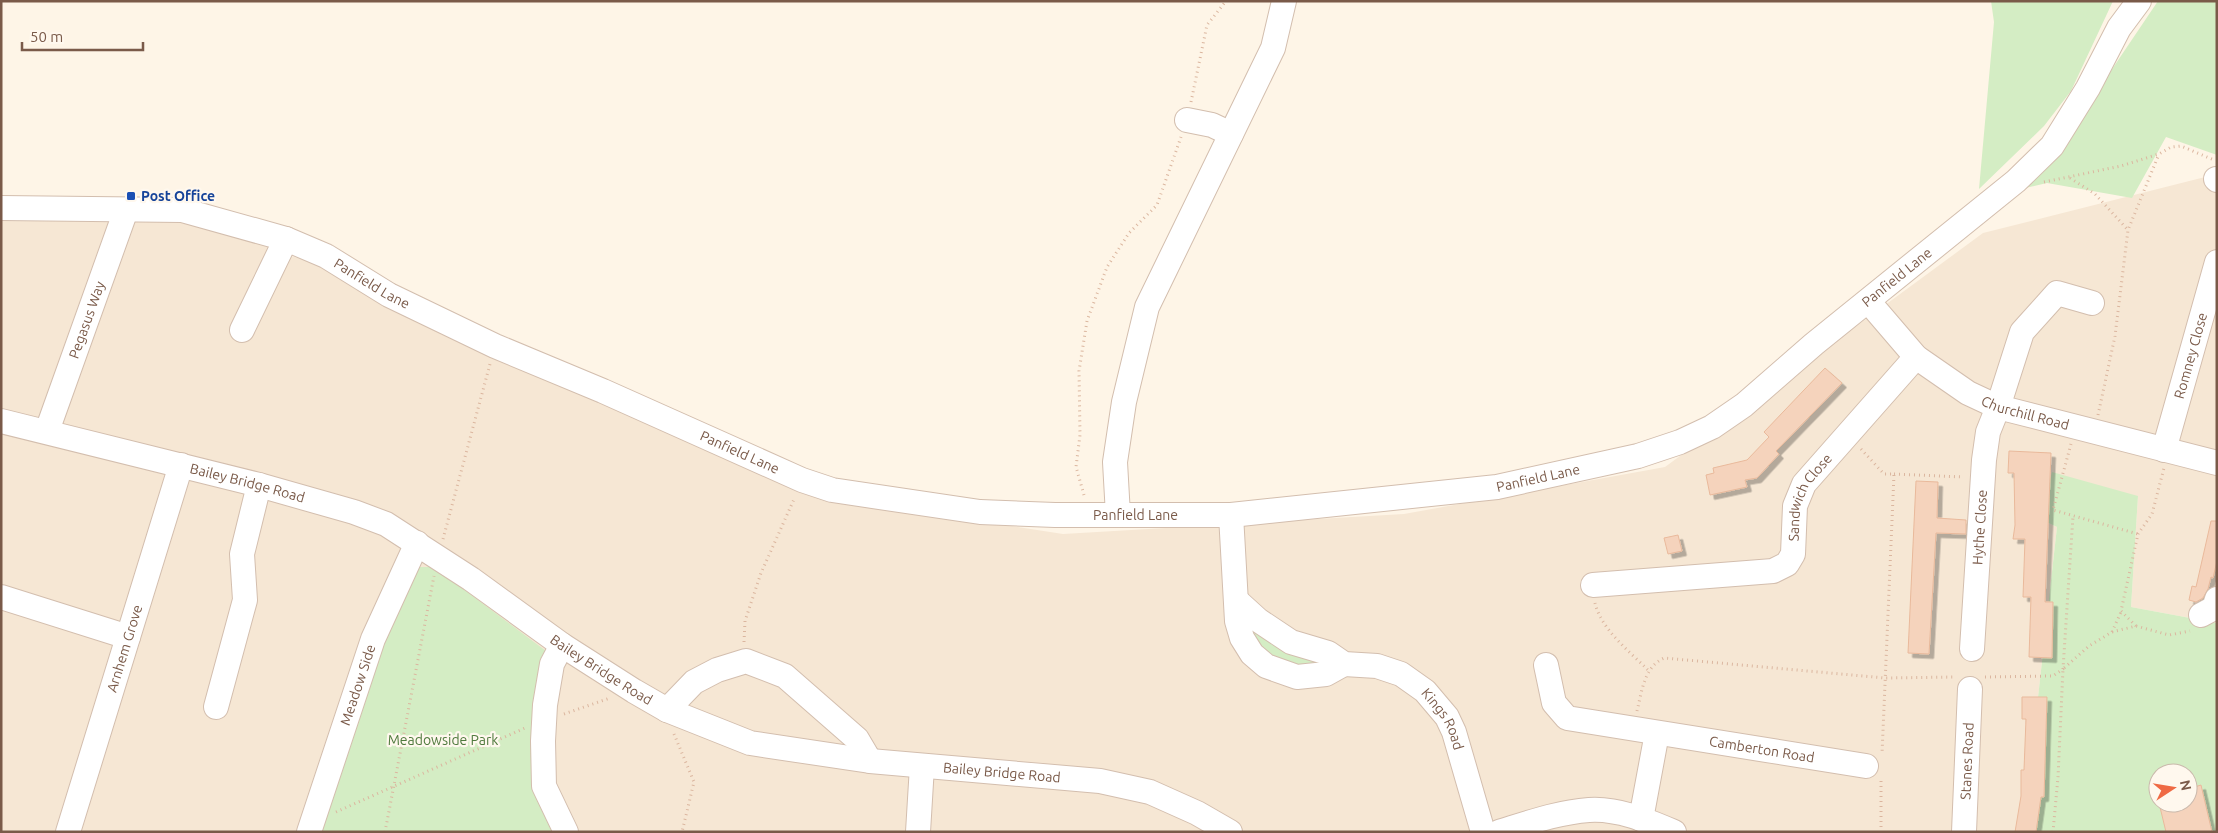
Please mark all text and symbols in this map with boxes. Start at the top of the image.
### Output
scale bar [22,20,144,52]
text: 50 m [30,28,63,45]
place label: Post Office [141,188,215,204]
marker: Post Office [125,190,137,202]
street label: Panfield Lane [1859,244,1935,310]
street label: Panfield Lane [331,255,412,312]
street label: Pegasus Way [66,279,108,361]
street label: Romney Close [2171,311,2210,401]
street label: Churchill Road [1979,392,2071,433]
street label: Panfield Lane [698,427,782,477]
street label: Sandwich Close [1786,450,1835,542]
street label: Bailey Bridge Road [188,460,307,506]
street label: Panfield Lane [1495,461,1581,495]
street label: Hythe Close [1969,489,1990,565]
street label: Panfield Lane [1093,507,1178,523]
street label: Arnhem Grove [103,603,146,694]
street label: Bailey Bridge Road [547,631,655,708]
street label: Meadow Side [337,642,379,727]
street label: Kings Road [1418,685,1467,752]
street label: Stanes Road [1957,722,1977,800]
park label: Meadowside Park [388,732,498,748]
street label: Camberton Road [1708,733,1816,766]
street label: Bailey Bridge Road [942,759,1061,786]
north arrow [2148,763,2198,813]
text: N [2177,779,2195,792]

